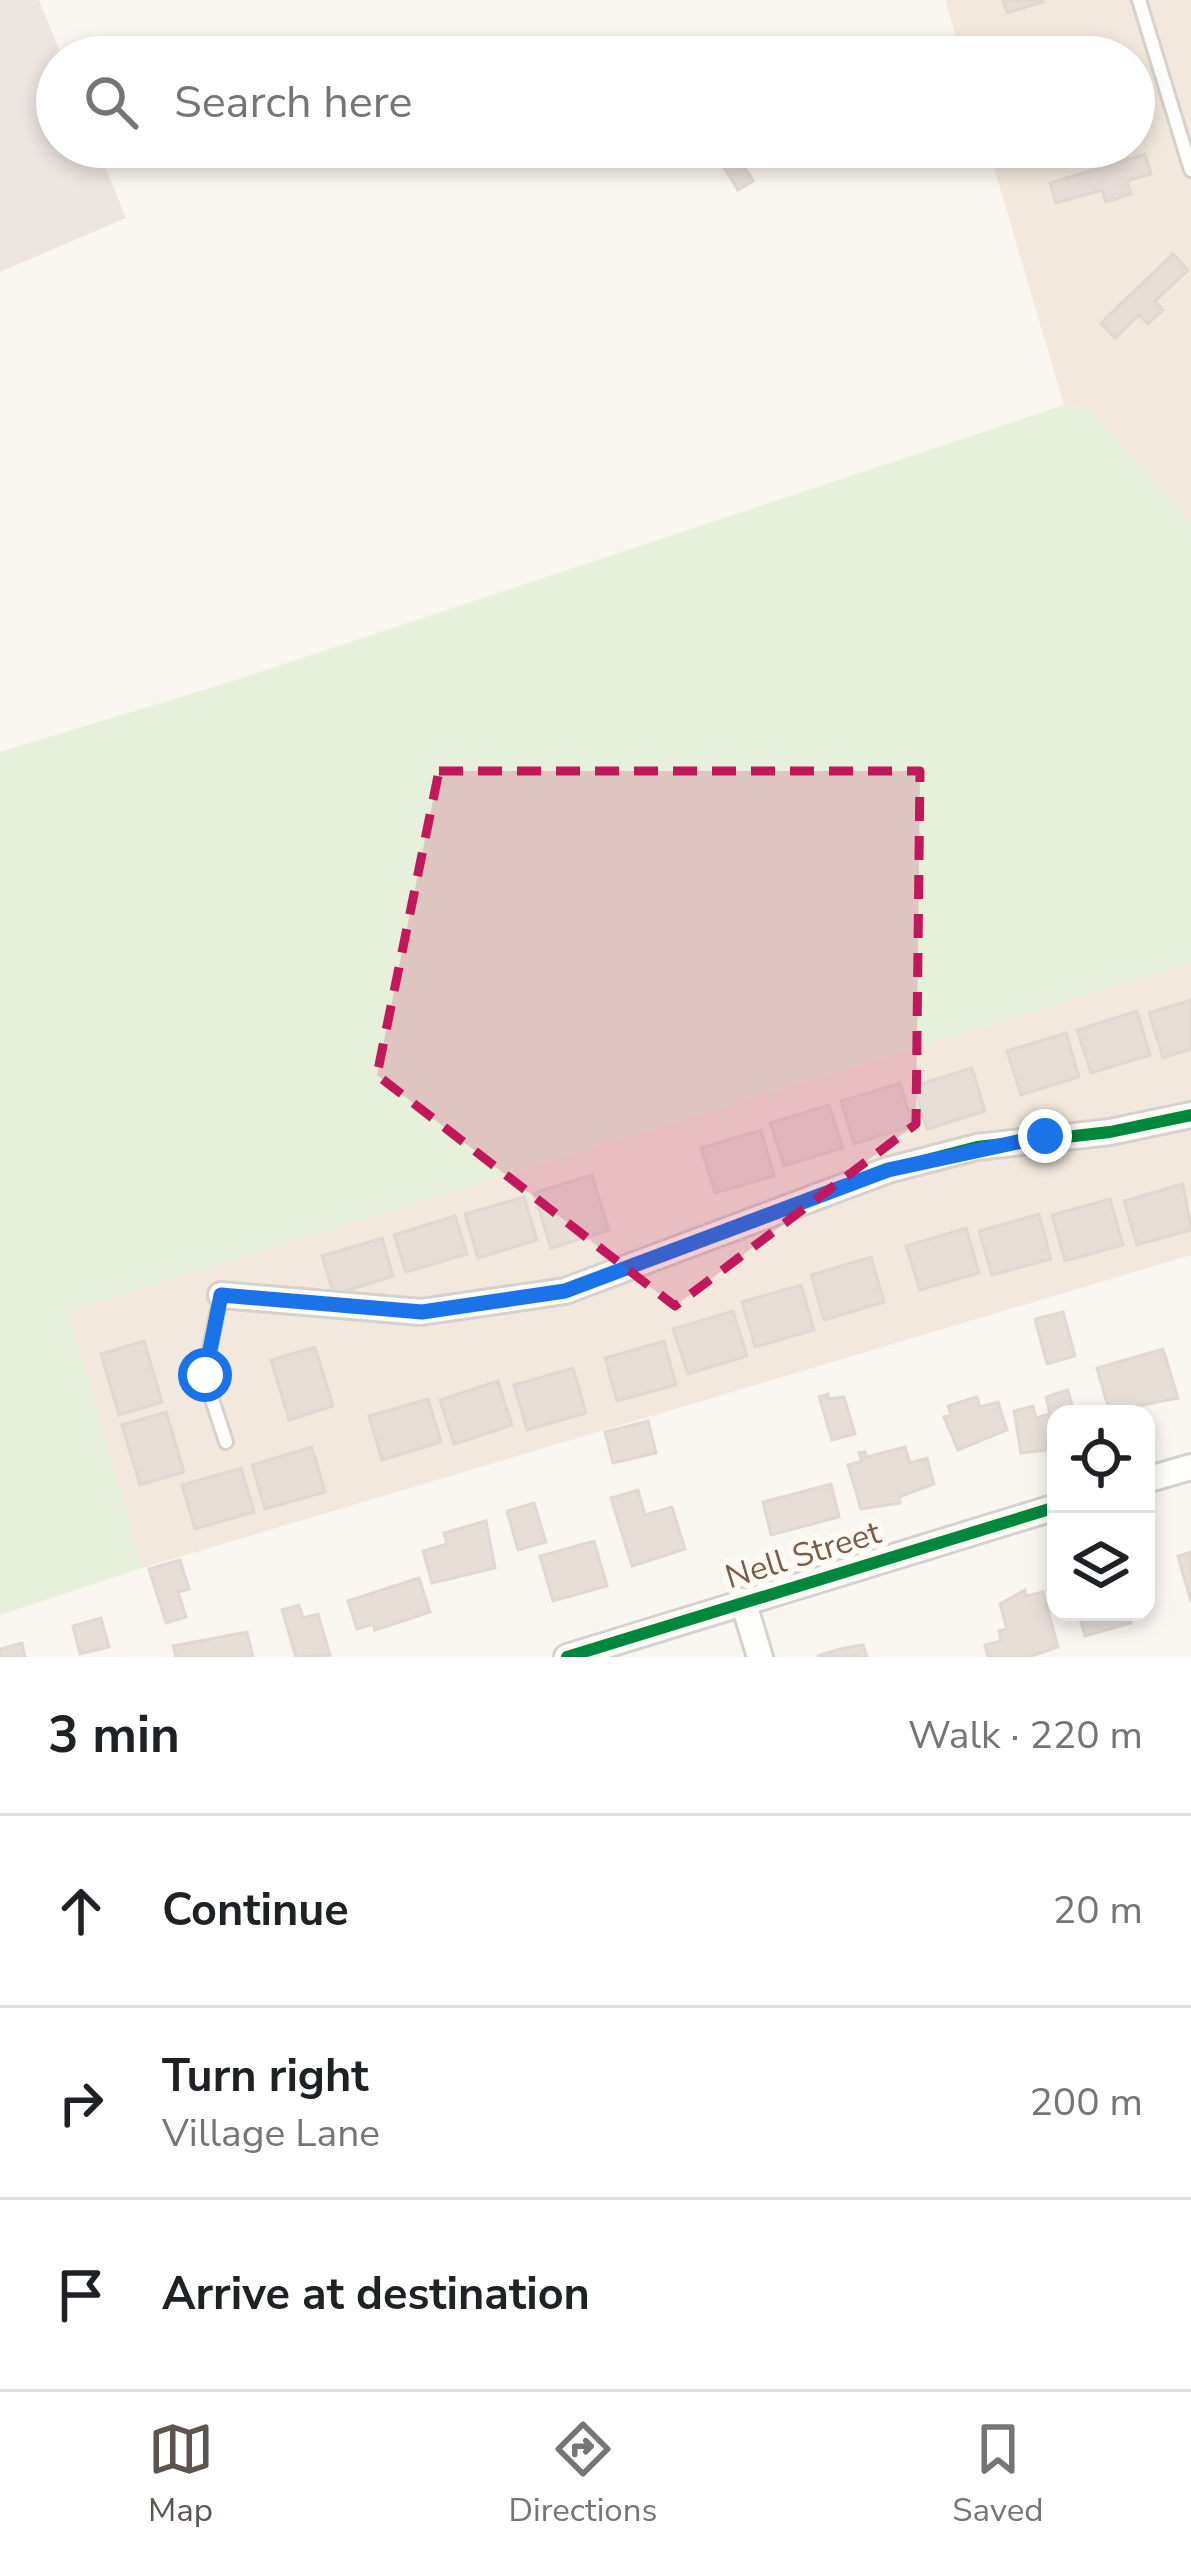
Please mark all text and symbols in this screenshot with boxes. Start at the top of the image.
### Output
search box [36,36,1155,168]
icon: search [78,69,144,135]
text: Search here [174,72,413,133]
route end [1018,1109,1072,1163]
route start [178,1348,232,1402]
map controls [1047,1405,1155,1621]
button: locate [1047,1405,1155,1513]
street label: Nell Street [720,1510,887,1600]
button: layers [1047,1513,1155,1621]
text: 3 min [48,1700,180,1770]
text: Walk · 220 m [908,1709,1143,1762]
icon: ahead [48,1878,114,1944]
text: Continue [162,1880,349,1941]
text: 20 m [1053,1884,1143,1937]
text: Turn right [162,2046,369,2107]
icon: right [48,2070,114,2136]
text: 200 m [1029,2076,1143,2129]
text: Village Lane [162,2107,380,2160]
icon: arrive [48,2262,114,2328]
text: Arrive at destination [162,2264,590,2325]
tab: Map [148,2416,214,2533]
tab: Directions [509,2416,657,2533]
tab: Saved [952,2416,1043,2533]

